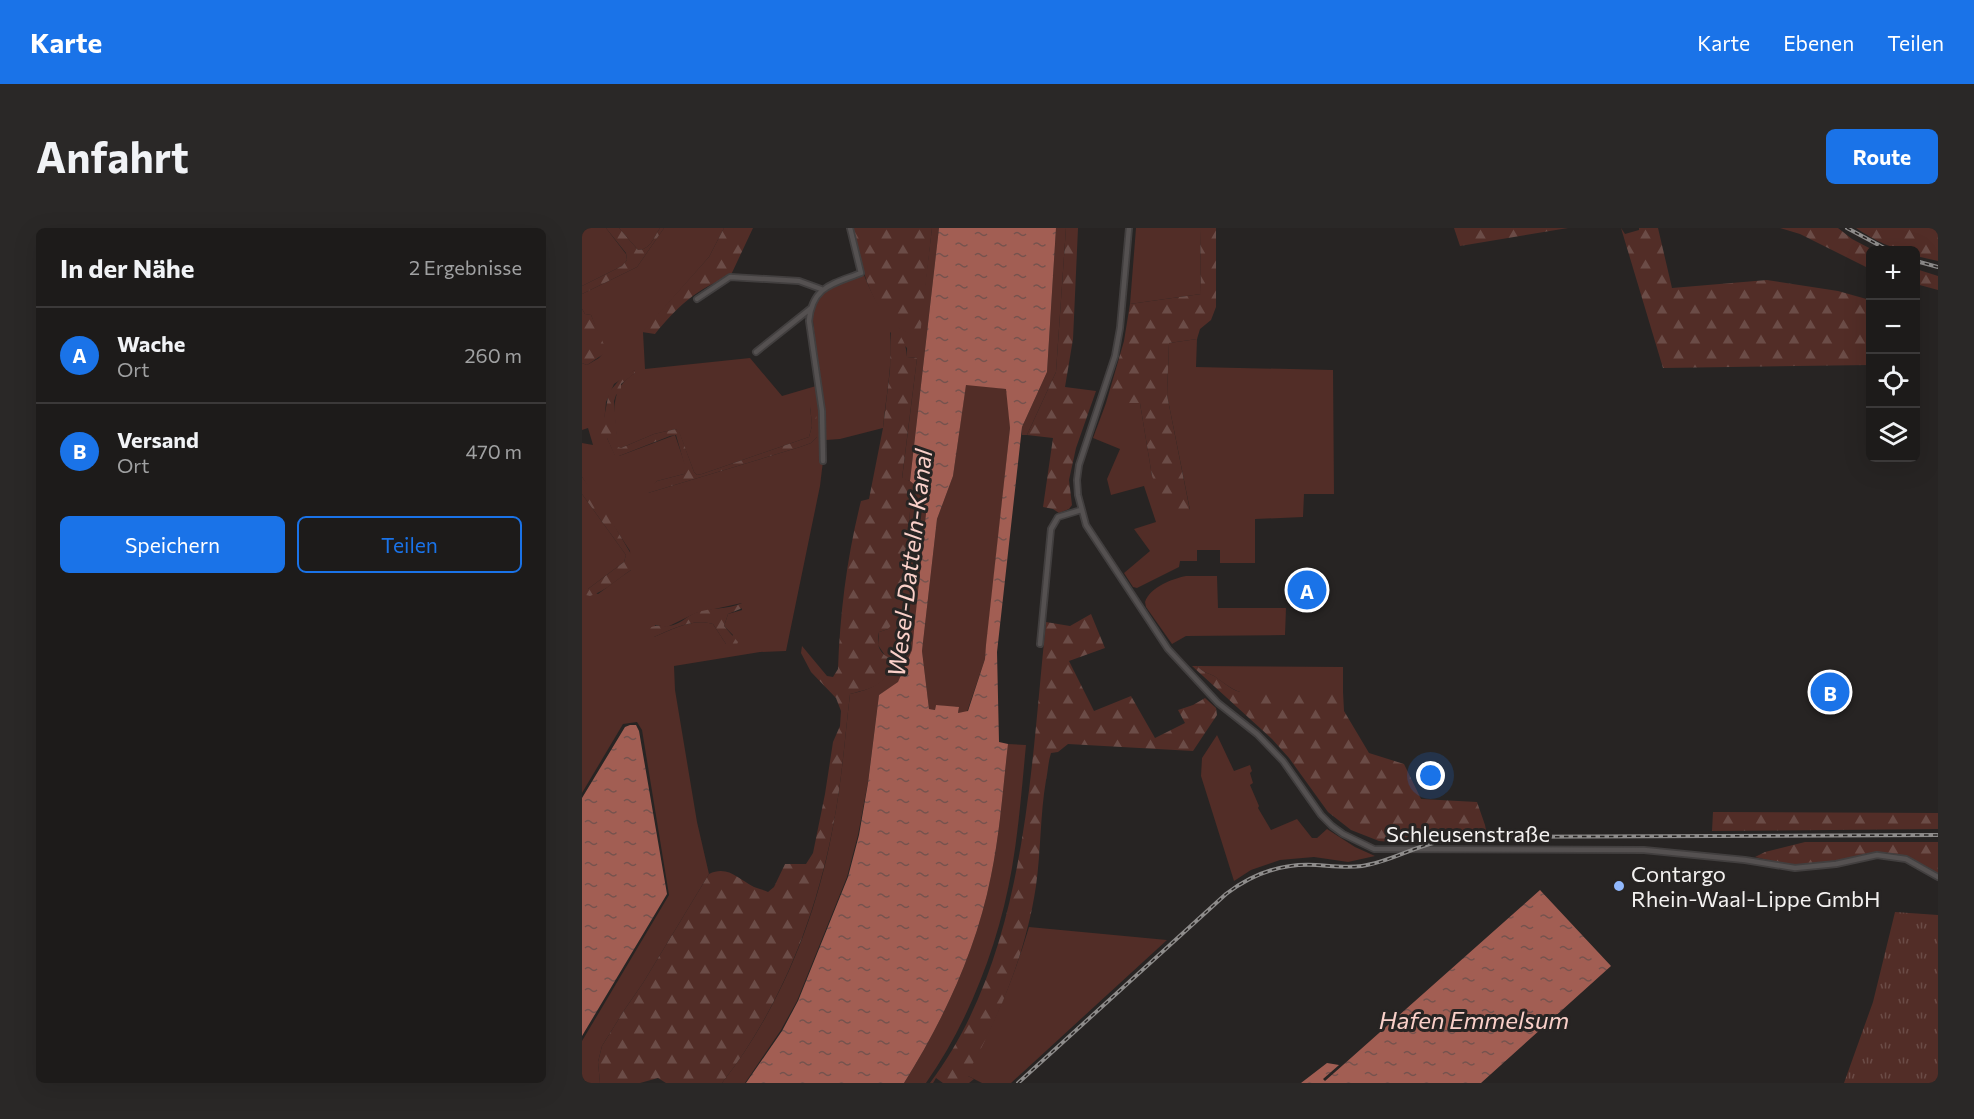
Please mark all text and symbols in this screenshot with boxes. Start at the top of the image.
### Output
text: Karte [30,25,102,59]
text: Karte [1697,30,1750,55]
text: Ebenen [1783,30,1854,55]
text: Teilen [1887,30,1944,55]
button: Route [1826,129,1938,184]
text: Anfahrt [36,130,189,182]
map controls [1866,246,1920,462]
button: + [1866,246,1920,300]
text: In der Nähe [60,252,195,283]
text: 2 Ergebnisse [409,255,522,279]
button: − [1866,300,1920,354]
text: Wache [117,330,185,357]
text: A [72,343,87,367]
text: 260 m [464,343,522,367]
button: locate [1866,354,1920,408]
text: Ort [117,357,150,381]
button: layers [1866,408,1920,462]
text: Versand [117,426,199,453]
text: B [73,439,86,463]
text: 470 m [466,439,522,463]
water label: Wesel-Datteln-Kanal [881,447,937,678]
text: Ort [117,453,150,477]
button: Speichern [60,516,285,573]
button: Teilen [297,516,522,573]
pin: A [1288,568,1326,613]
pin: B [1810,670,1850,714]
your location [1416,761,1445,790]
street label: Schleusenstraße [1386,820,1550,847]
place label: Contargo Rhein-Waal-Lippe GmbH [1631,860,1880,912]
marker: Contargo Rhein-Waal-Lippe GmbH [1612,879,1626,893]
water label: Hafen Emmelsum [1379,1005,1569,1034]

